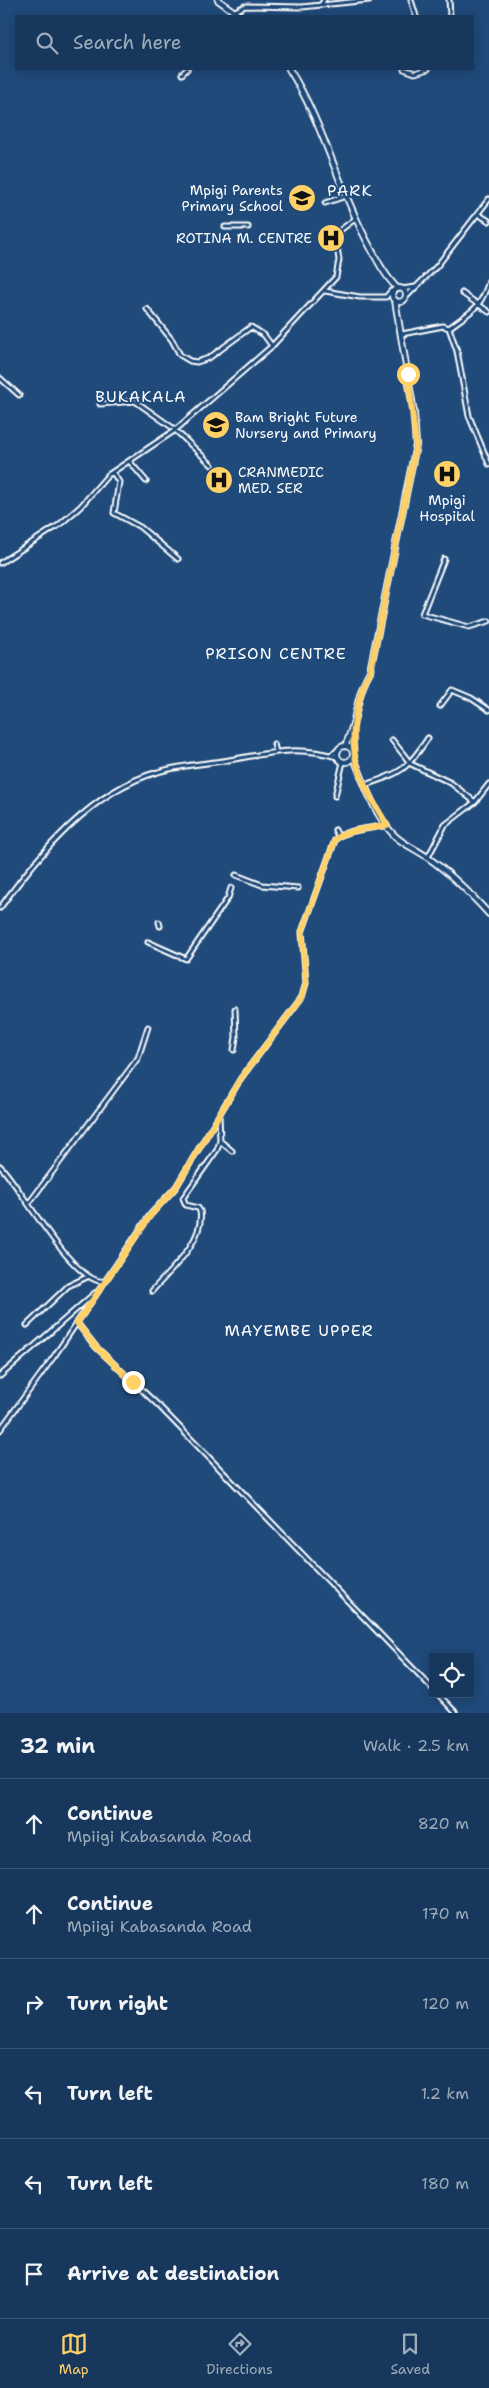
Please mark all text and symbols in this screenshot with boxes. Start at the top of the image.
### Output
search box [15,15,474,70]
icon: search [33,29,61,57]
text: Search here [73,30,182,55]
district label: PARK [327,180,373,201]
place label: Mpigi Parents Primary School [182,181,284,215]
school or university icon: Mpigi Parents Primary School [287,183,317,213]
hospital icon: ROTINA M. CENTRE [316,223,346,253]
place label: ROTINA M. CENTRE [176,229,312,247]
route start [397,363,420,386]
district label: BUKAKALA [95,386,187,407]
place label: Bam Bright Future Nursery and Primary [235,408,377,442]
school or university icon: Bam Bright Future Nursery and Primary [201,410,231,440]
hospital icon: Mpigi Hospital [432,459,462,489]
place label: CRANMEDIC MED. SER [238,463,324,497]
hospital icon: CRANMEDIC MED. SER [204,465,234,495]
place label: Mpigi Hospital [419,491,475,525]
district label: PRISON CENTRE [205,643,347,664]
district label: MAYEMBE UPPER [224,1320,374,1341]
route end [122,1371,145,1394]
map controls [429,1653,474,1698]
button: locate [429,1653,474,1698]
text: 32 min [20,1732,95,1760]
text: Walk · 2.5 km [363,1735,469,1756]
text: Continue [67,1801,153,1826]
icon: ahead [20,1810,48,1838]
text: 820 m [418,1813,469,1834]
text: Mpiigi Kabasanda Road [67,1826,252,1847]
text: Continue [67,1891,153,1916]
icon: ahead [20,1900,48,1928]
text: 170 m [422,1903,469,1924]
text: Mpiigi Kabasanda Road [67,1916,252,1937]
icon: right [20,1990,48,2018]
text: Turn right [67,1991,168,2016]
text: 120 m [422,1993,469,2014]
icon: left [20,2080,48,2108]
text: Turn left [67,2081,153,2106]
text: 1.2 km [421,2083,469,2104]
icon: left [20,2170,48,2198]
text: Turn left [67,2171,153,2196]
text: 180 m [421,2173,469,2194]
icon: arrive [20,2260,48,2288]
text: Arrive at destination [67,2261,279,2286]
tab: Map [59,2330,89,2378]
tab: Directions [206,2330,273,2378]
tab: Saved [391,2330,430,2378]

